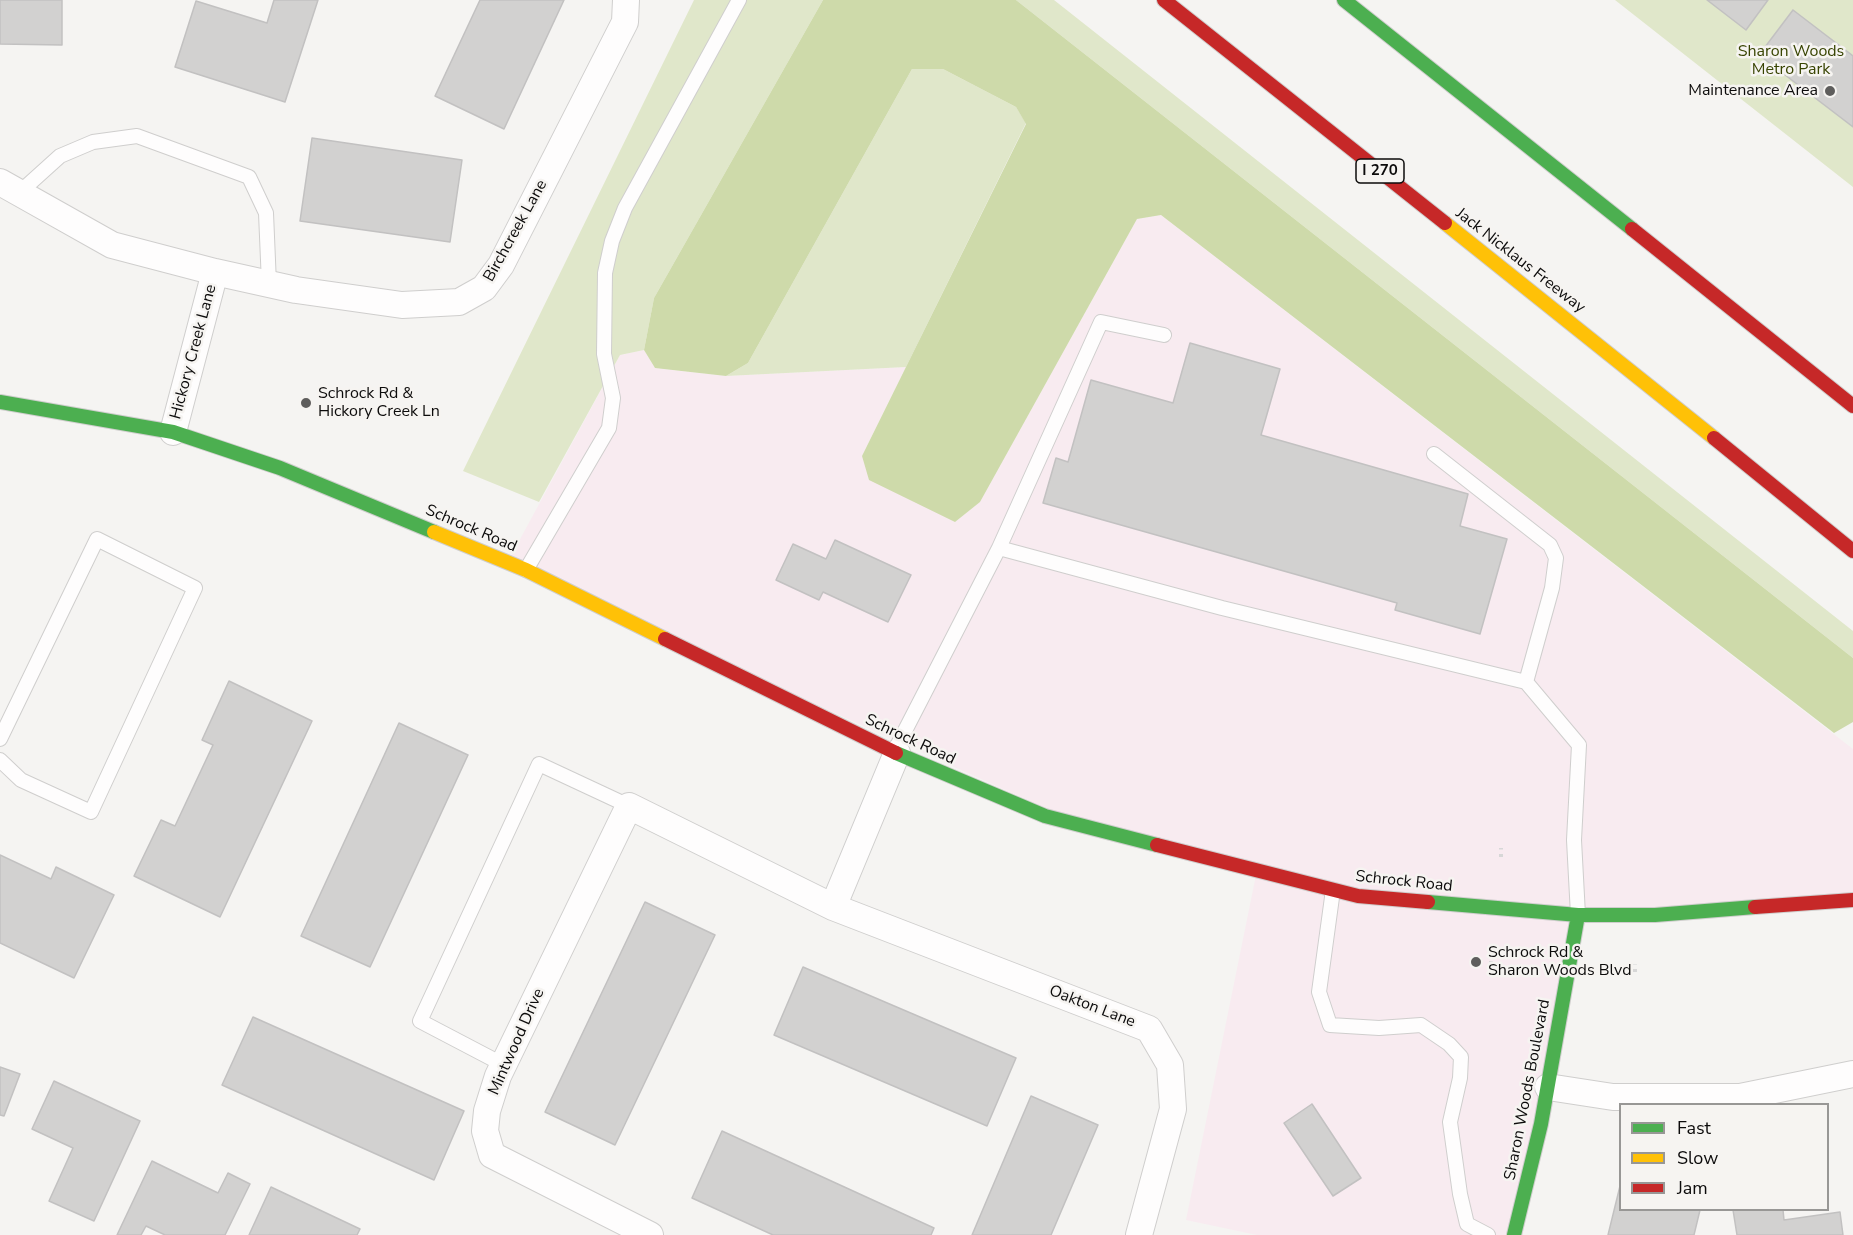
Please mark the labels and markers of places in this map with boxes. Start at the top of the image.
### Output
place label: Maintenance Area [1688,81,1818,101]
marker: Maintenance Area [1823,84,1837,98]
place label: Schrock Rd & Hickory Creek Ln [318,384,440,422]
marker: Schrock Rd & Hickory Creek Ln [299,396,313,410]
place label: Schrock Rd & Sharon Woods Blvd [1488,943,1632,981]
marker: Schrock Rd & Sharon Woods Blvd [1469,955,1483,969]

